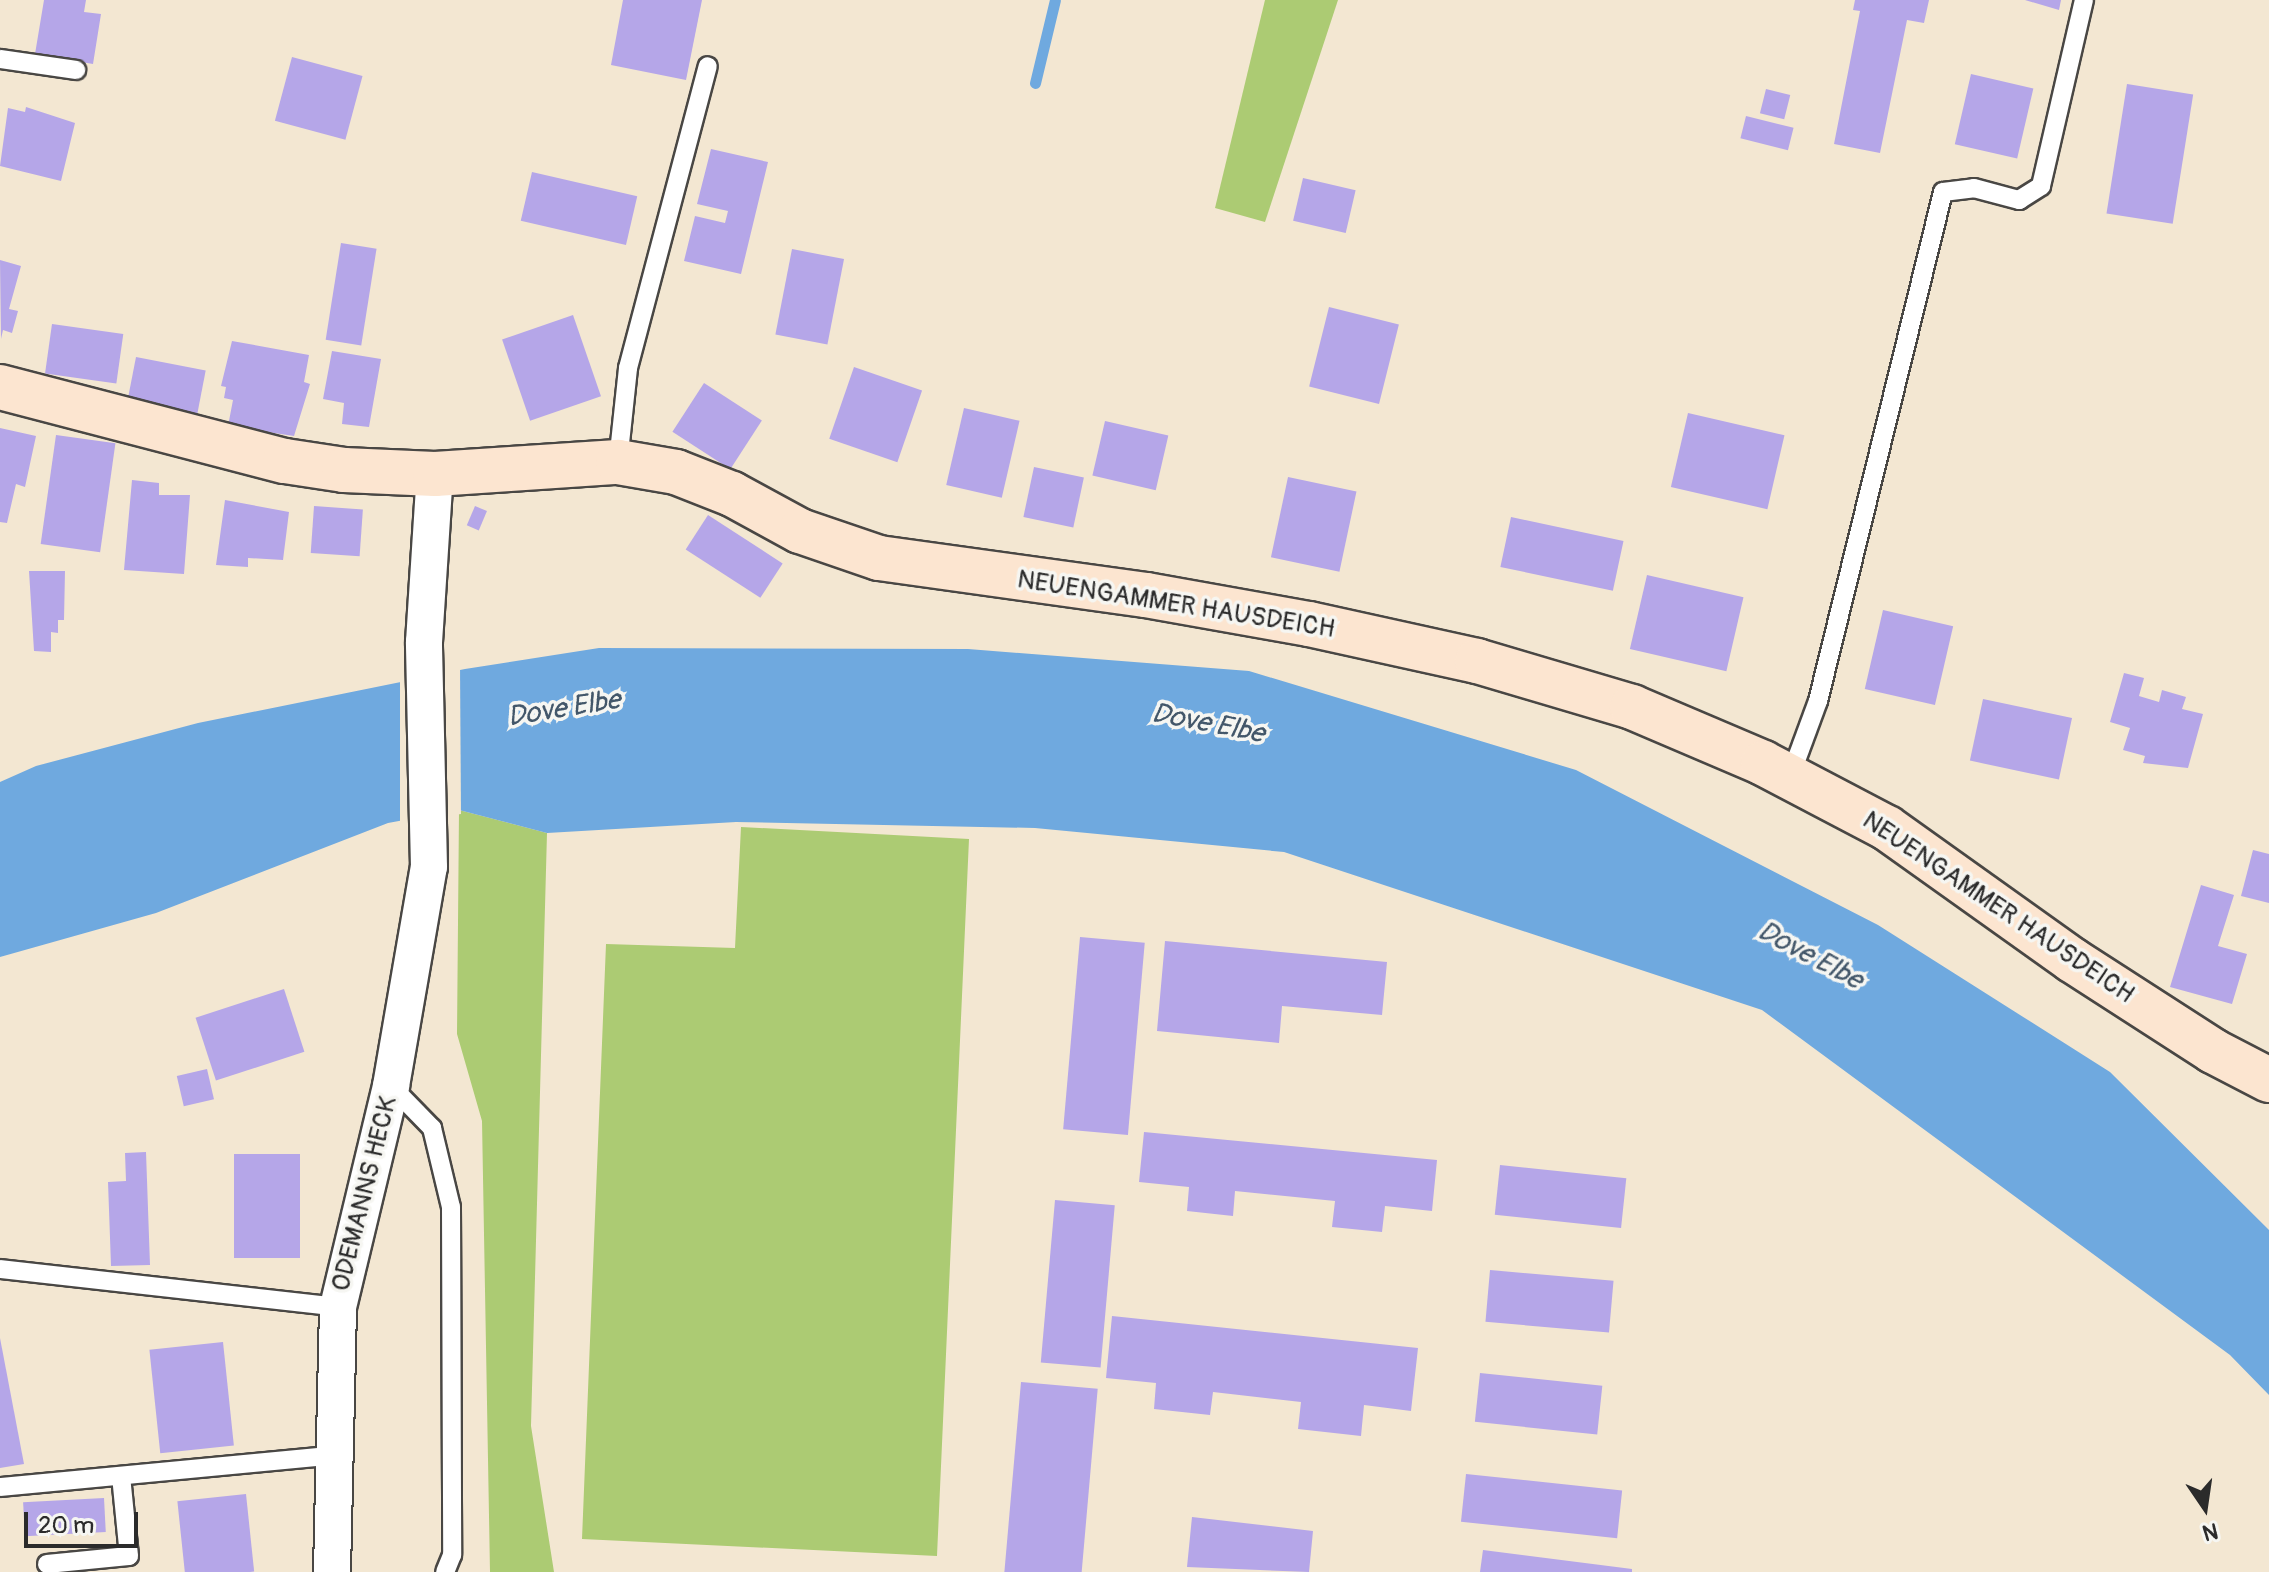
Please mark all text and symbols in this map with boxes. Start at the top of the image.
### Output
street label: NEUENGAMMER HAUSDEICH [1015,564,1337,646]
water label: Dove Elbe [505,684,623,734]
water label: Dove Elbe [1149,697,1267,751]
street label: NEUENGAMMER HAUSDEICH [1856,805,2140,1011]
water label: Dove Elbe [1752,914,1868,998]
street label: ODEMANNS HECK [326,1093,404,1295]
north arrow [2165,1468,2245,1548]
scale bar [28,1496,142,1546]
text: 20 m [38,1511,94,1540]
text: N [2200,1516,2221,1547]

